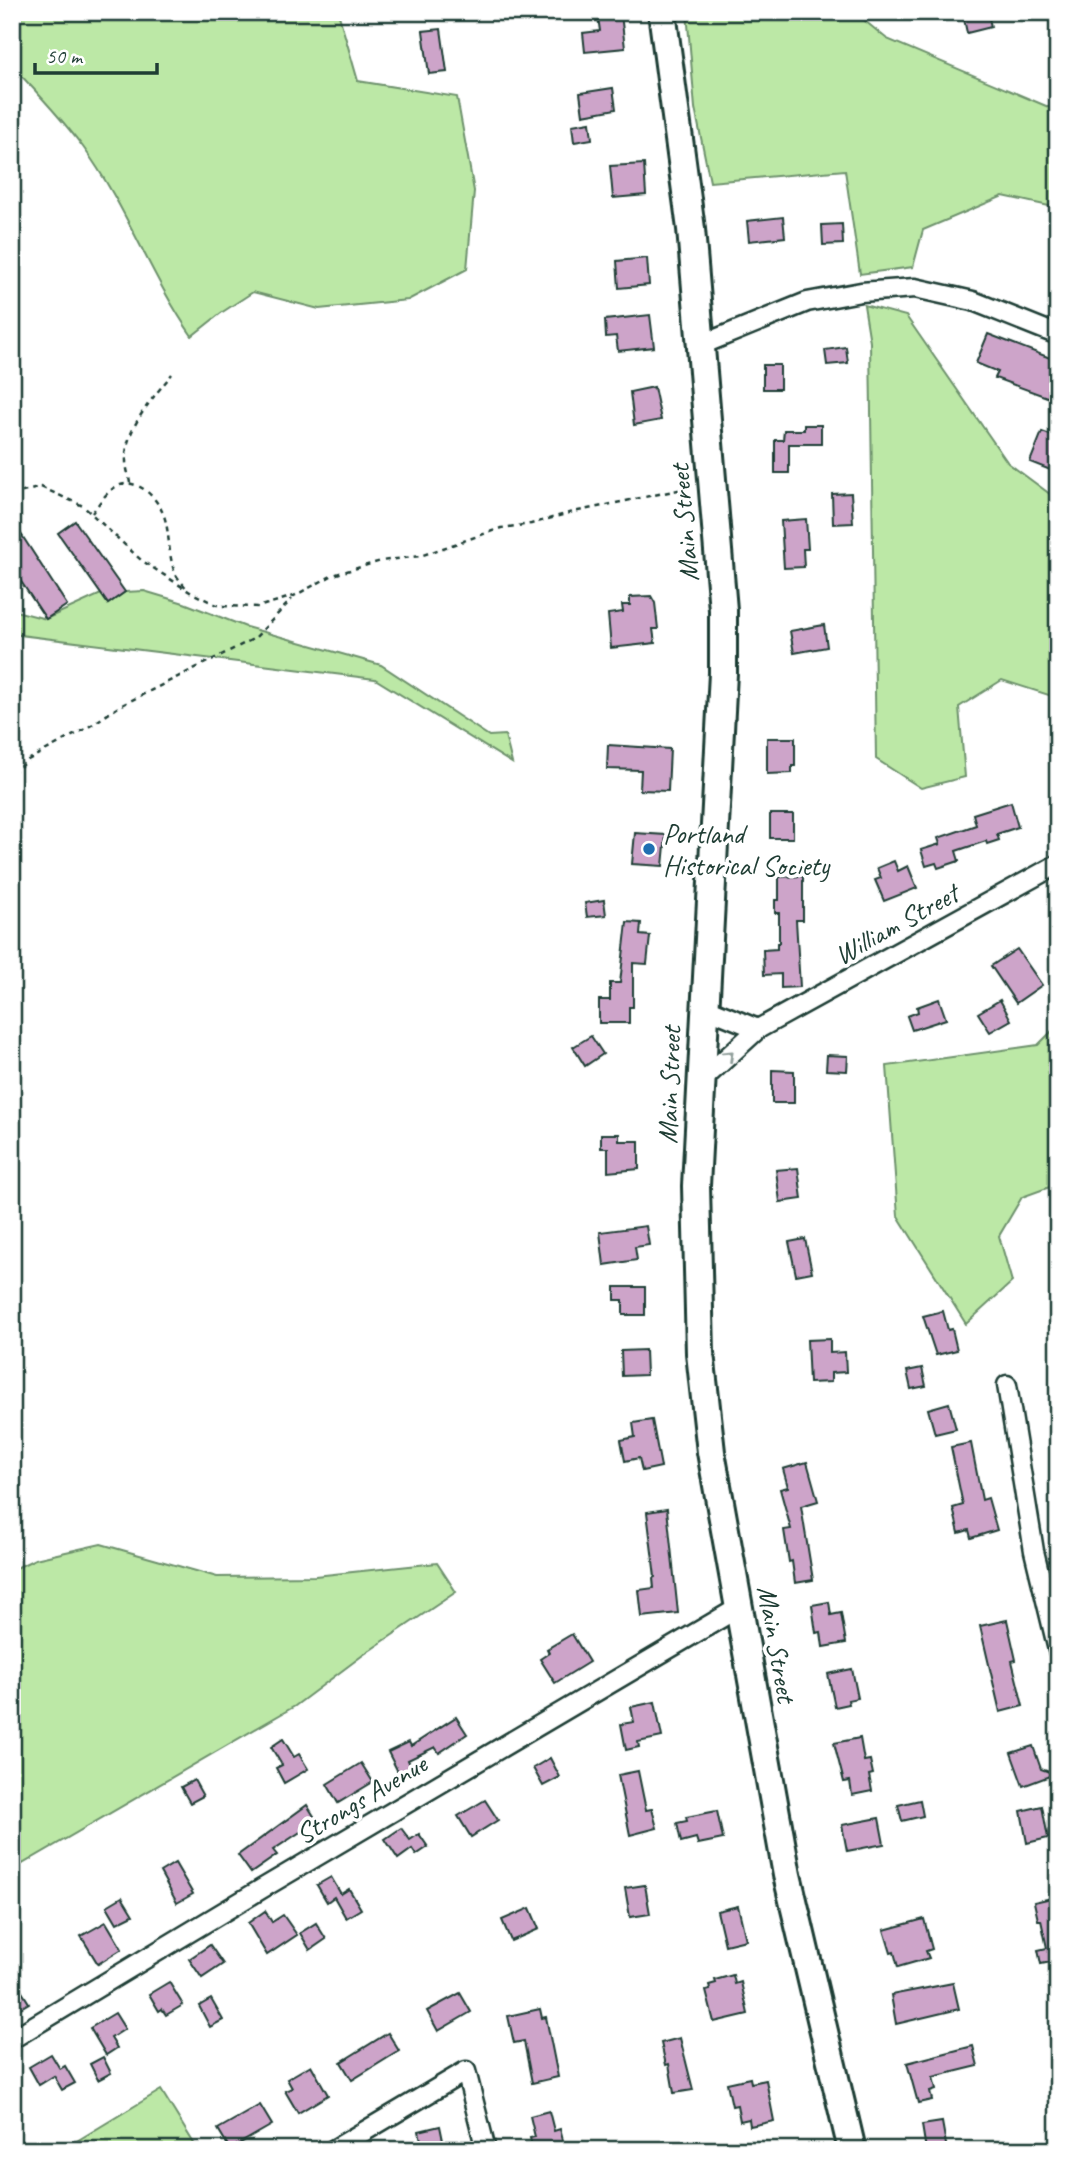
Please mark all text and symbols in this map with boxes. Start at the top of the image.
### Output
scale bar [35,32,158,76]
text: 50 m [46,43,84,69]
street label: Main Street [661,460,707,583]
place label: Portland Historical Society [663,816,832,883]
marker: Portland Historical Society [641,841,657,857]
street label: William Street [828,874,967,972]
street label: Main Street [649,1023,689,1144]
one-way arrow [721,1051,734,1064]
street label: Main Street [750,1583,805,1708]
street label: Strongs Avenue [289,1745,435,1852]

